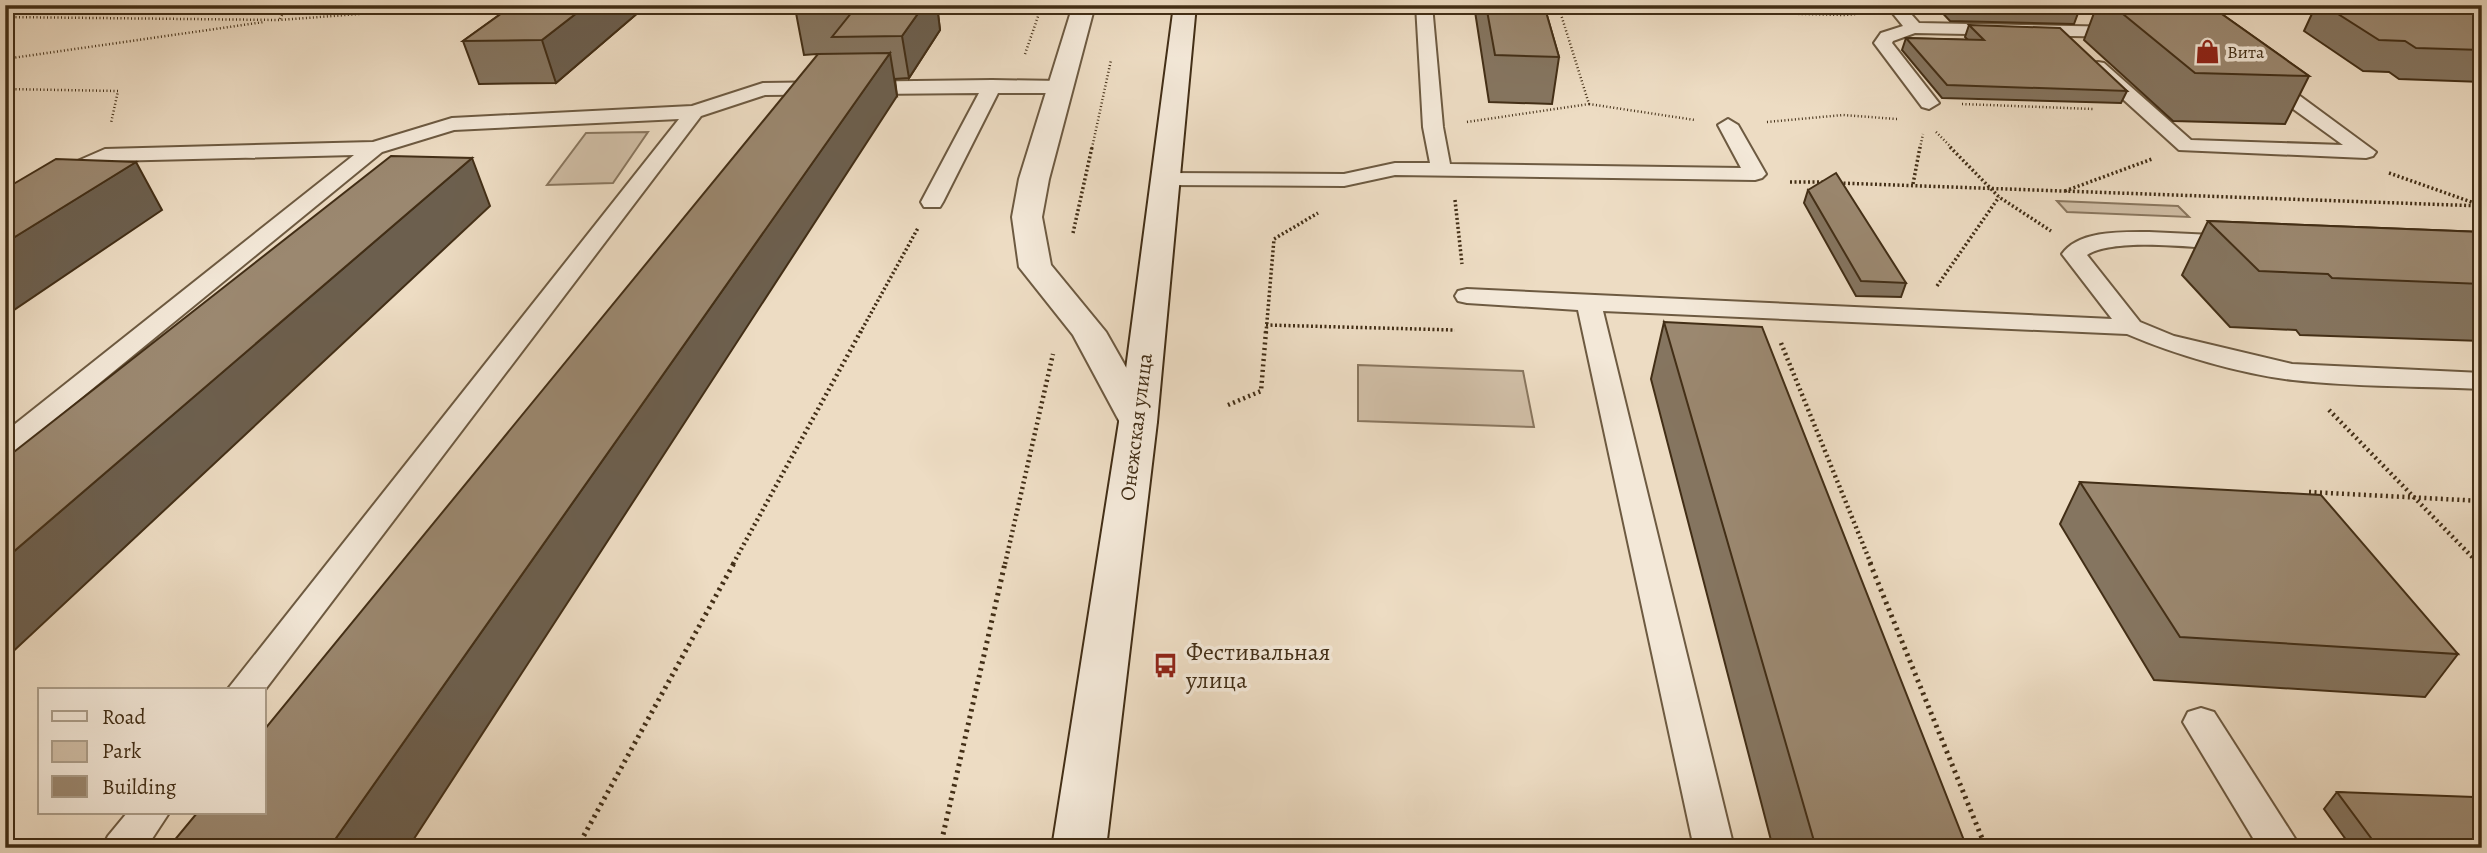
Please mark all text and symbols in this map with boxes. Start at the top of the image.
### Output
shop icon: Вита [2193,38,2221,66]
place label: Вита [2227,40,2265,64]
street label: Онежская улица [1113,351,1159,502]
place label: Фестивальная улица [1185,636,1330,696]
bus stop icon: Фестивальная улица [1152,652,1180,680]
legend [38,688,266,814]
text: Road [102,703,146,731]
text: Park [102,737,142,765]
text: Building [102,773,177,801]

